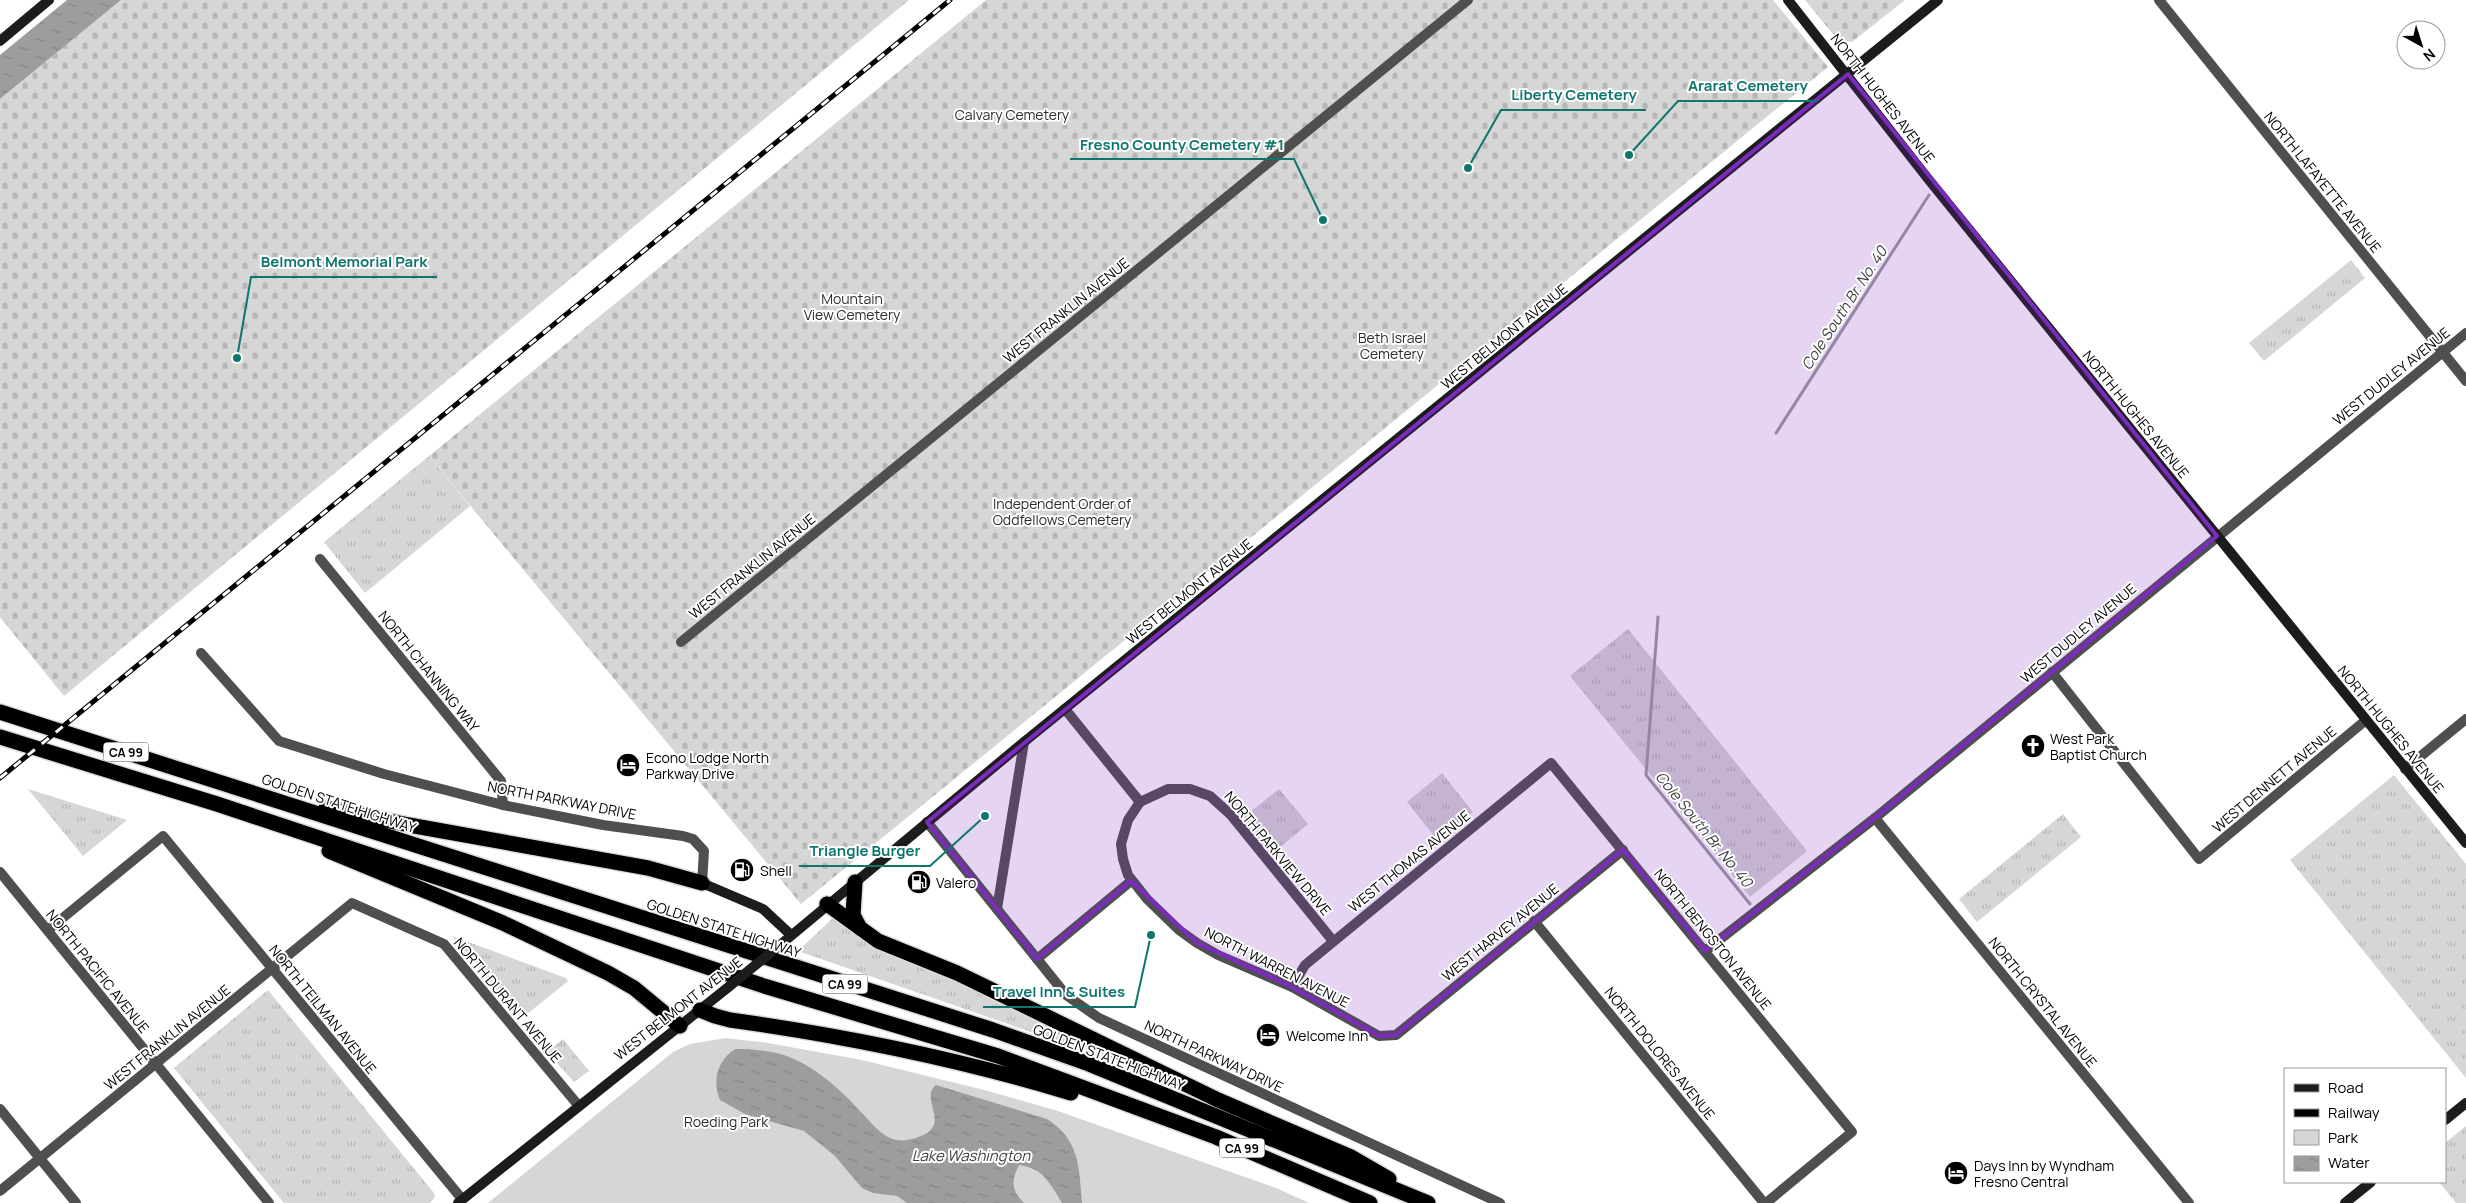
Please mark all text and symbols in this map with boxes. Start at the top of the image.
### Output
north arrow [2396,20,2446,70]
street label: NORTH HUGHES AVENUE [1827,30,1939,166]
text: N [2420,45,2439,66]
callout: Ararat Cemetery [1678,71,1818,101]
text: Ararat Cemetery [1688,75,1809,96]
callout: Liberty Cemetery [1501,80,1646,110]
text: Liberty Cemetery [1511,84,1637,105]
park label: Calvary Cemetery [955,105,1070,124]
street label: NORTH LAFAYETTE AVENUE [2260,108,2386,256]
callout: Fresno County Cemetery #1 [1070,129,1294,159]
text: Fresno County Cemetery #1 [1080,134,1284,155]
water label: Cole South Br. No. 40 [1796,240,1893,374]
callout: Belmont Memorial Park [251,247,437,277]
text: Belmont Memorial Park [261,251,428,272]
street label: WEST FRANKLIN AVENUE [999,253,1133,367]
street label: WEST BELMONT AVENUE [1437,279,1571,393]
park label: Mountain View Cemetery [804,289,901,324]
street label: WEST DUDLEY AVENUE [2328,323,2454,429]
park label: Beth Israel Cemetery [1358,328,1426,363]
street label: NORTH HUGHES AVENUE [2079,346,2193,482]
park label: Independent Order of Oddfellows Cemetery [993,494,1132,529]
street label: WEST FRANKLIN AVENUE [685,509,819,623]
street label: WEST BELMONT AVENUE [1122,534,1256,648]
street label: WEST DUDLEY AVENUE [2016,579,2140,687]
street label: NORTH CHANNING WAY [374,607,484,736]
street label: NORTH HUGHES AVENUE [2334,661,2448,797]
street label: WEST DENNETT AVENUE [2208,722,2340,836]
place label: West Park Baptist Church [2050,729,2147,764]
church icon: West Park Baptist Church [2020,733,2046,759]
road number: CA 99 [104,742,148,762]
place label: Econo Lodge North Parkway Drive [646,748,769,783]
hotel icon: Econo Lodge North Parkway Drive [615,752,641,778]
water label: Cole South Br. No. 40 [1651,767,1759,893]
street label: GOLDEN STATE HIGHWAY [259,769,419,837]
street label: NORTH PARKWAY DRIVE [486,776,638,824]
street label: NORTH PARKVIEW DRIVE [1220,787,1336,919]
street label: WEST THOMAS AVENUE [1344,806,1474,916]
callout: Triangle Burger [799,836,930,866]
text: Triangle Burger [810,840,920,861]
fuel station icon: Shell [729,857,755,883]
place label: Shell [760,861,792,880]
street label: NORTH BENGSTON AVENUE [1650,864,1776,1014]
fuel station icon: Valero [906,869,932,895]
place label: Valero [936,873,976,892]
street label: WEST HARVEY AVENUE [1437,879,1563,985]
street label: GOLDEN STATE HIGHWAY [644,894,804,962]
street label: NORTH PACIFIC AVENUE [42,905,154,1037]
street label: NORTH WARREN AVENUE [1201,922,1353,1012]
street label: NORTH DURANT AVENUE [450,933,566,1067]
street label: NORTH CRYSTAL AVENUE [1985,933,2101,1071]
street label: NORTH TEILMAN AVENUE [265,941,381,1077]
street label: WEST BELMONT AVENUE [610,952,746,1064]
road number: CA 99 [822,974,868,994]
callout: Travel Inn & Suites [983,977,1135,1007]
street label: WEST FRANKLIN AVENUE [100,980,234,1094]
text: Travel Inn & Suites [993,981,1125,1002]
street label: NORTH DOLORES AVENUE [1601,983,1719,1123]
street label: NORTH PARKWAY DRIVE [1141,1015,1287,1097]
street label: GOLDEN STATE HIGHWAY [1030,1019,1188,1095]
hotel icon: Welcome Inn [1255,1022,1281,1048]
place label: Welcome Inn [1286,1026,1368,1045]
legend [2284,1068,2446,1183]
text: Road [2328,1077,2364,1098]
text: Railway [2328,1102,2380,1123]
park label: Roeding Park [684,1112,769,1131]
text: Park [2328,1127,2358,1148]
road number: CA 99 [1220,1138,1264,1158]
water label: Lake Washington [912,1145,1031,1166]
text: Water [2328,1152,2370,1173]
place label: Days Inn by Wyndham Fresno Central [1974,1156,2114,1191]
hotel icon: Days Inn by Wyndham Fresno Central [1943,1160,1969,1186]

